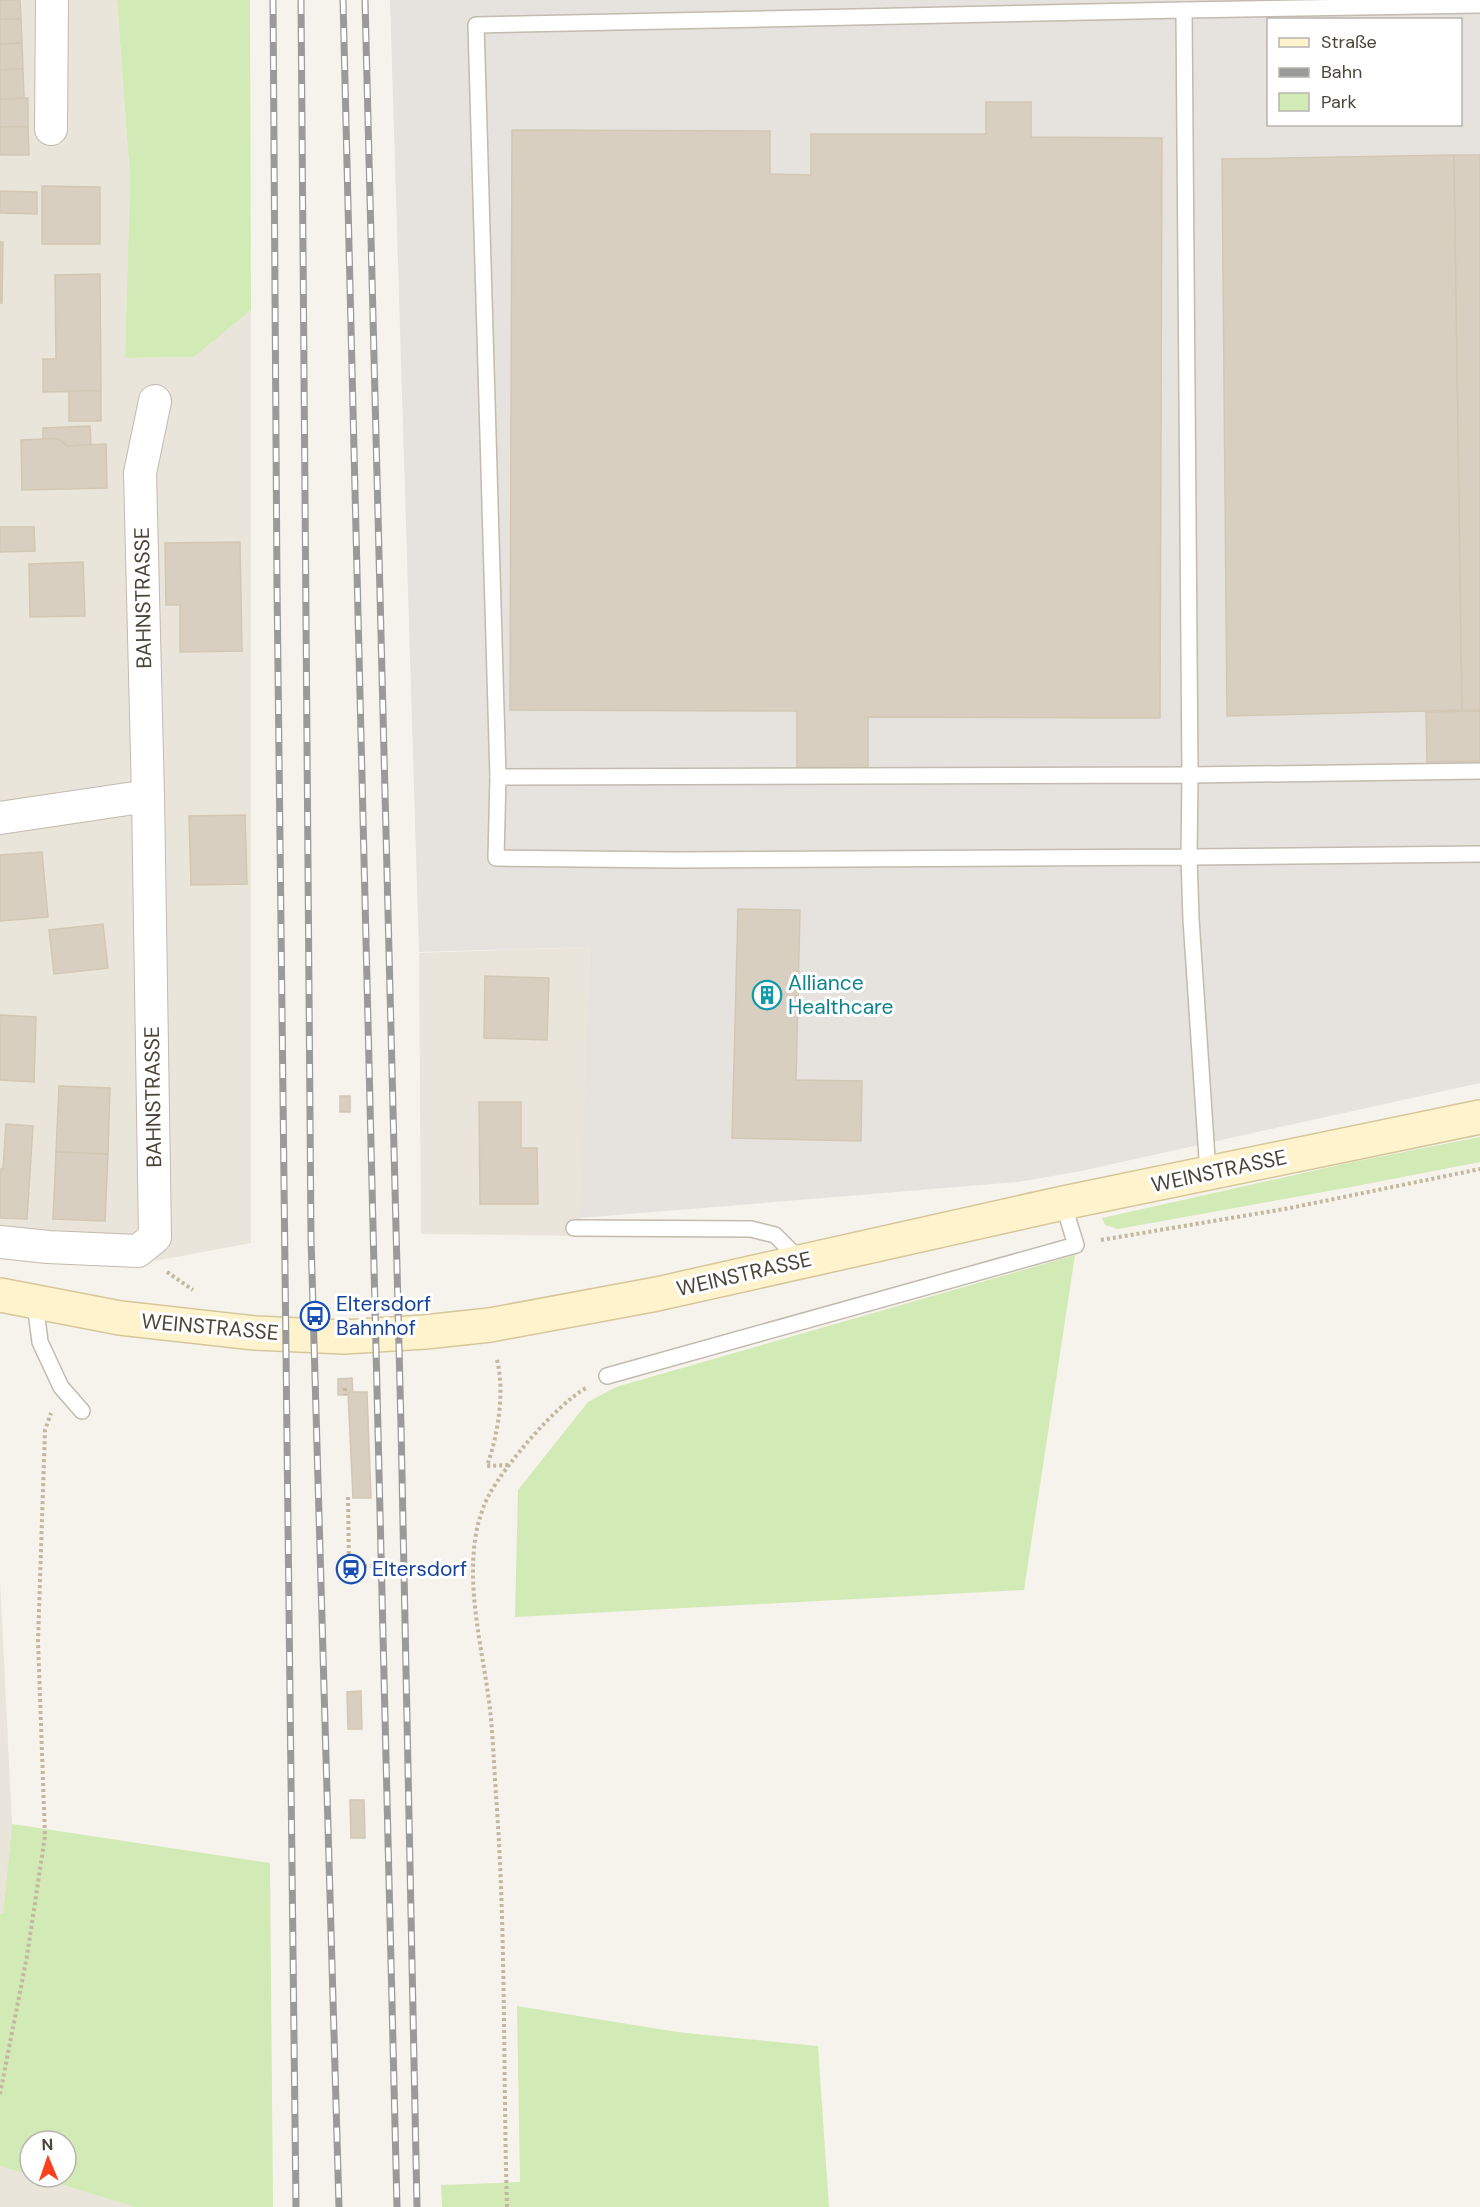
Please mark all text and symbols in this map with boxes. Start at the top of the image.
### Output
legend [1267,18,1462,126]
text: Straße [1321,30,1377,54]
text: Bahn [1321,60,1362,84]
text: Park [1321,90,1357,114]
street label: BAHNSTRASSE [128,527,158,669]
place label: Alliance Healthcare [788,969,893,1021]
building icon: Alliance Healthcare [751,979,783,1011]
street label: BAHNSTRASSE [138,1026,168,1168]
street label: WEINSTRASSE [1149,1143,1289,1199]
street label: WEINSTRASSE [674,1245,814,1303]
place label: Eltersdorf Bahnhof [336,1290,431,1342]
bus stop icon: Eltersdorf Bahnhof [299,1300,331,1332]
street label: WEINSTRASSE [140,1307,280,1347]
station icon: Eltersdorf [335,1553,367,1585]
place label: Eltersdorf [372,1555,467,1583]
north arrow [18,2129,78,2189]
text: N [41,2134,54,2155]

